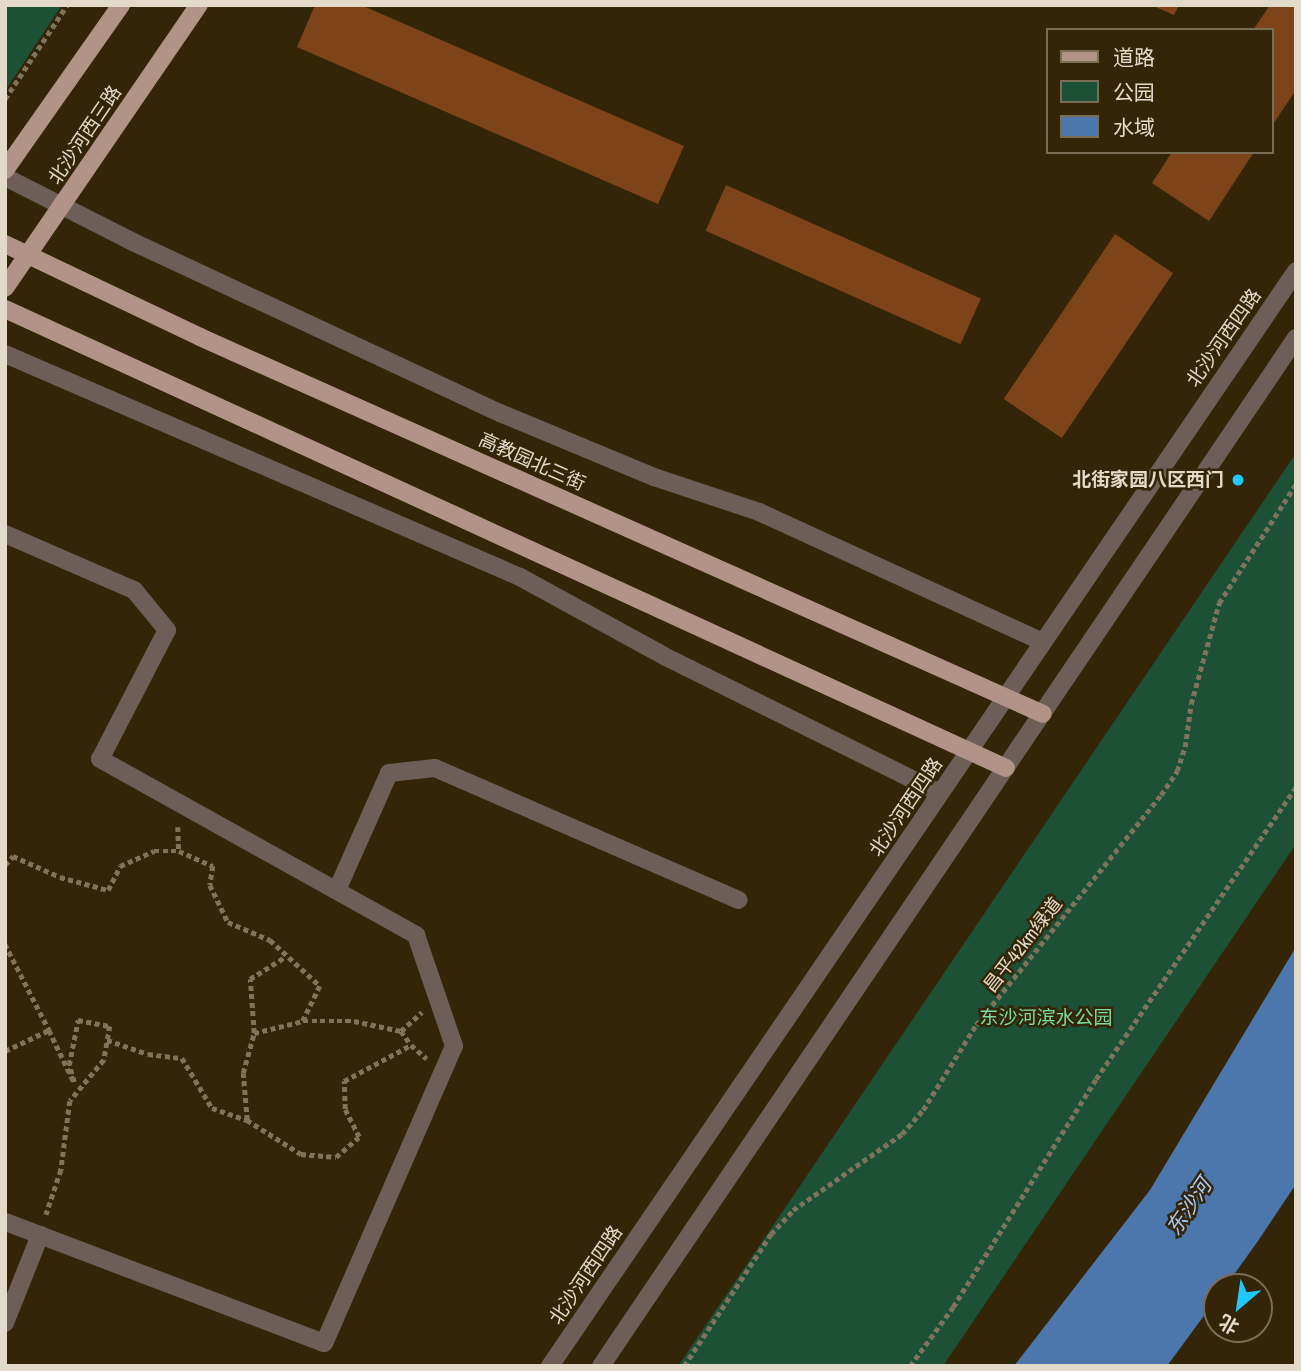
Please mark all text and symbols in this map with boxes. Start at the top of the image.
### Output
legend [1046,28,1273,154]
text: 道路 [1113,43,1155,72]
text: 公园 [1113,78,1155,107]
street label: 北沙河西三路 [44,81,126,189]
text: 水域 [1113,113,1155,142]
street label: 北沙河西四路 [1182,285,1266,391]
street label: 高教园北三街 [475,428,589,496]
place label: 北街家园八区西门 [1072,469,1224,491]
marker: 北街家园八区西门 [1230,472,1246,488]
street label: 北沙河西四路 [865,753,947,861]
street label: 昌平42km绿道 [979,893,1067,997]
park label: 东沙河滨水公园 [980,1007,1112,1029]
water label: 东沙河 [1161,1174,1217,1240]
street label: 北沙河西四路 [545,1221,627,1329]
north arrow [1203,1273,1273,1343]
text: 北 [1214,1309,1243,1341]

